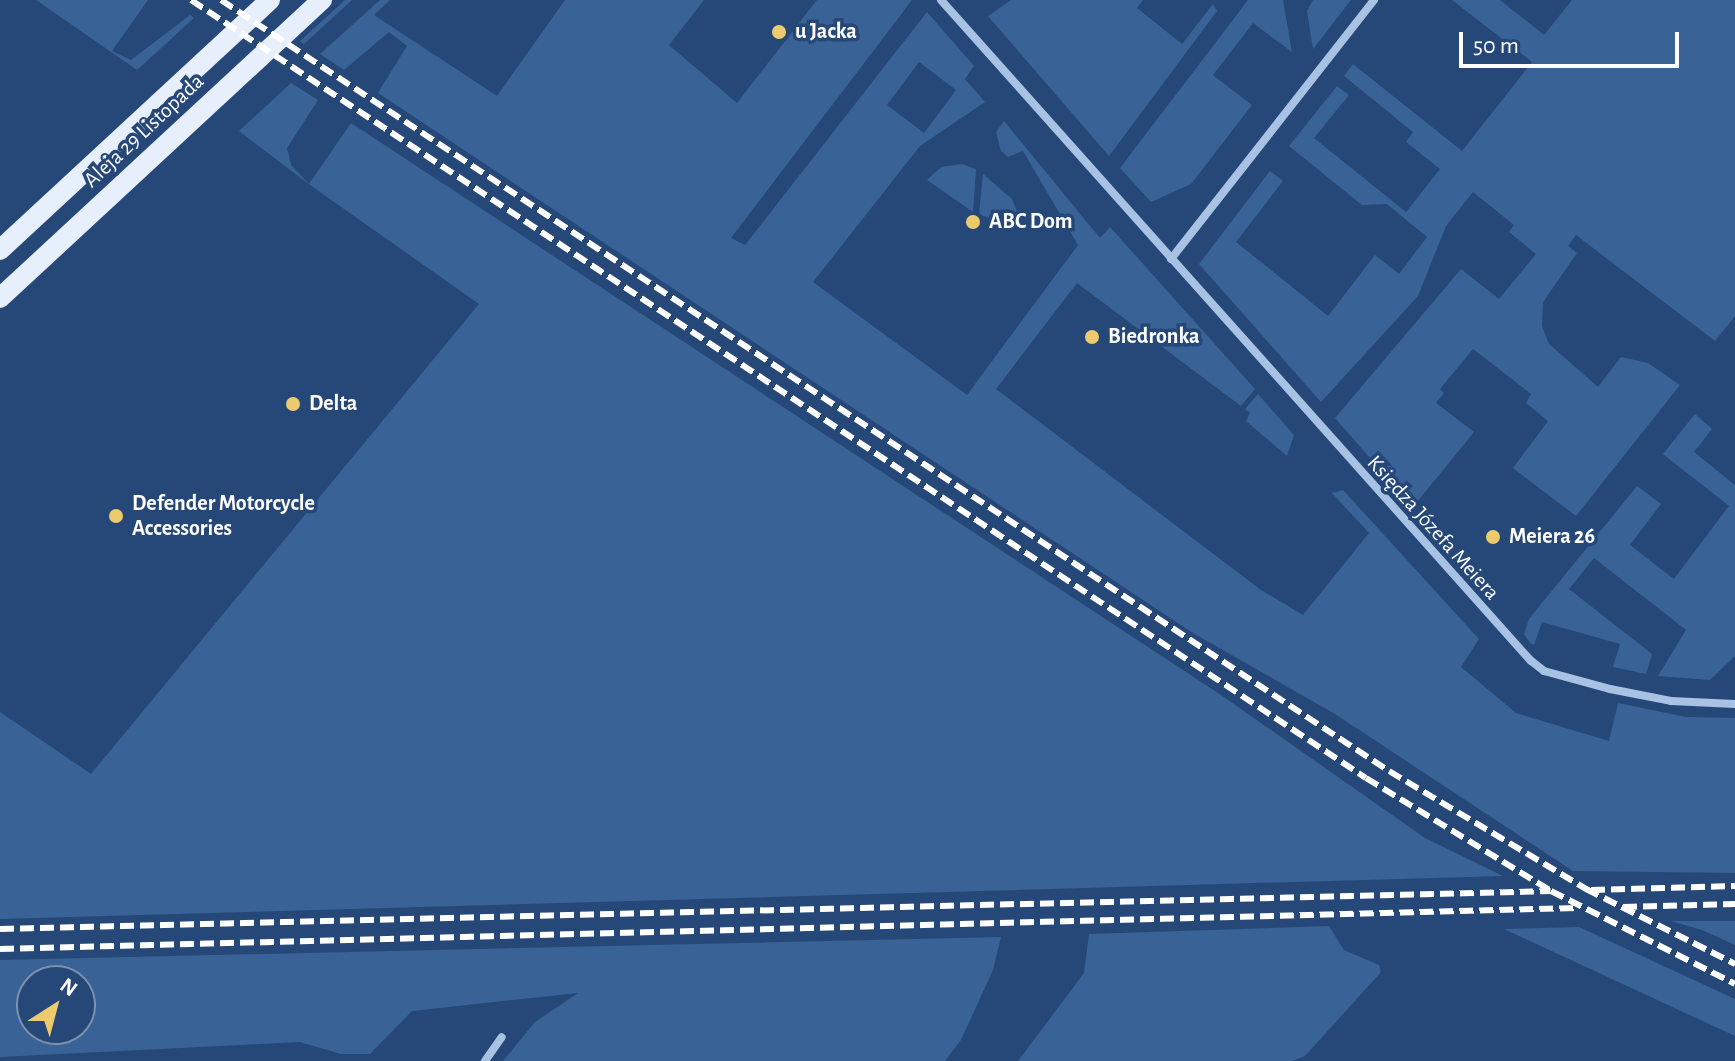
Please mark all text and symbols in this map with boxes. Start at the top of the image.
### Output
scale bar [1463,16,1683,66]
place label: u Jacka [795,19,857,45]
marker: u Jacka [770,23,788,41]
text: 50 m [1473,34,1519,58]
street label: Aleja 29 Listopada [78,69,210,193]
place label: ABC Dom [989,209,1072,235]
marker: ABC Dom [964,213,982,231]
place label: Biedronka [1108,324,1200,350]
marker: Biedronka [1083,328,1101,346]
place label: Delta [309,391,357,417]
marker: Delta [284,395,302,413]
street label: Księdza Józefa Meiera [1361,450,1505,606]
place label: Defender Motorcycle Accessories [132,490,315,542]
marker: Defender Motorcycle Accessories [107,507,125,525]
place label: Meiera 26 [1509,524,1595,550]
marker: Meiera 26 [1484,528,1502,546]
north arrow [16,965,96,1045]
text: N [56,974,82,1001]

